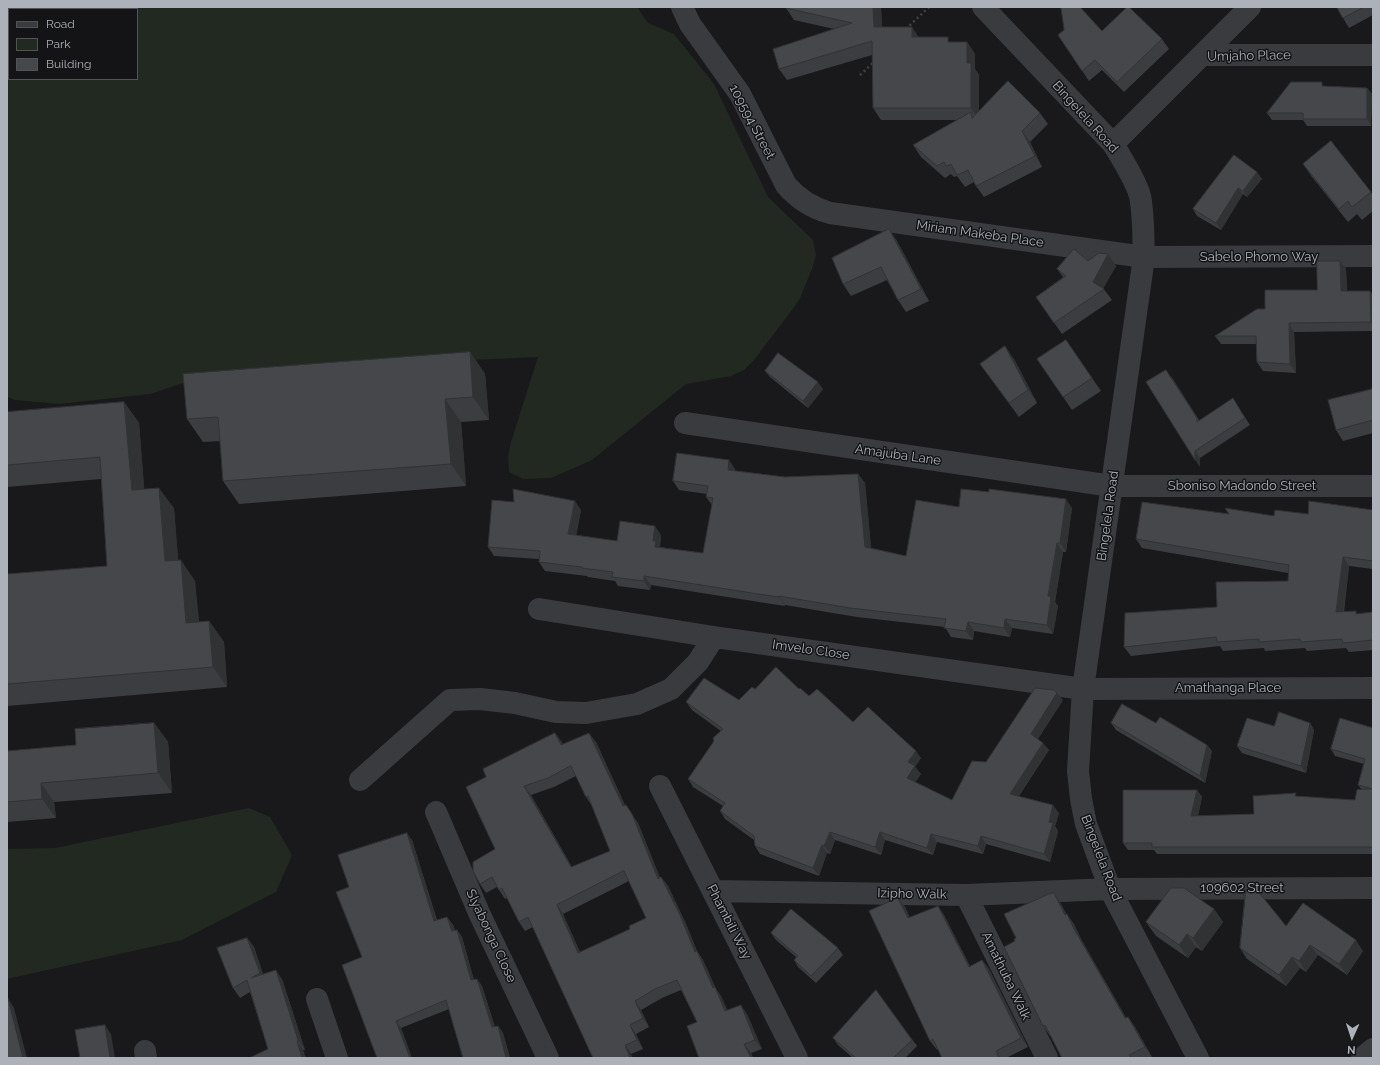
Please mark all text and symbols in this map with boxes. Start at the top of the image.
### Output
legend [8,8,138,80]
text: Road [46,17,75,31]
text: Park [46,37,71,51]
street label: Umjaho Place [1207,47,1291,65]
text: Building [46,57,92,71]
street label: Bingelela Road [1049,78,1121,156]
street label: 109594 Street [726,82,778,162]
street label: Miriam Makeba Place [915,217,1045,251]
street label: Sabelo Phomo Way [1200,249,1318,265]
street label: Amajuba Lane [854,441,942,469]
street label: Bingelela Road [1094,470,1122,562]
street label: Sboniso Madondo Street [1168,478,1316,494]
street label: Imvelo Close [771,637,851,663]
street label: Amathanga Place [1175,680,1281,696]
street label: Bingelela Road [1077,813,1125,903]
street label: 109602 Street [1200,880,1284,896]
street label: Phambili Way [703,882,755,962]
street label: Izipho Walk [877,886,947,902]
street label: Slyabonga Close [463,887,519,985]
street label: Amathuba Walk [978,929,1034,1023]
north arrow [1332,1017,1372,1057]
text: N [1347,1043,1356,1056]

